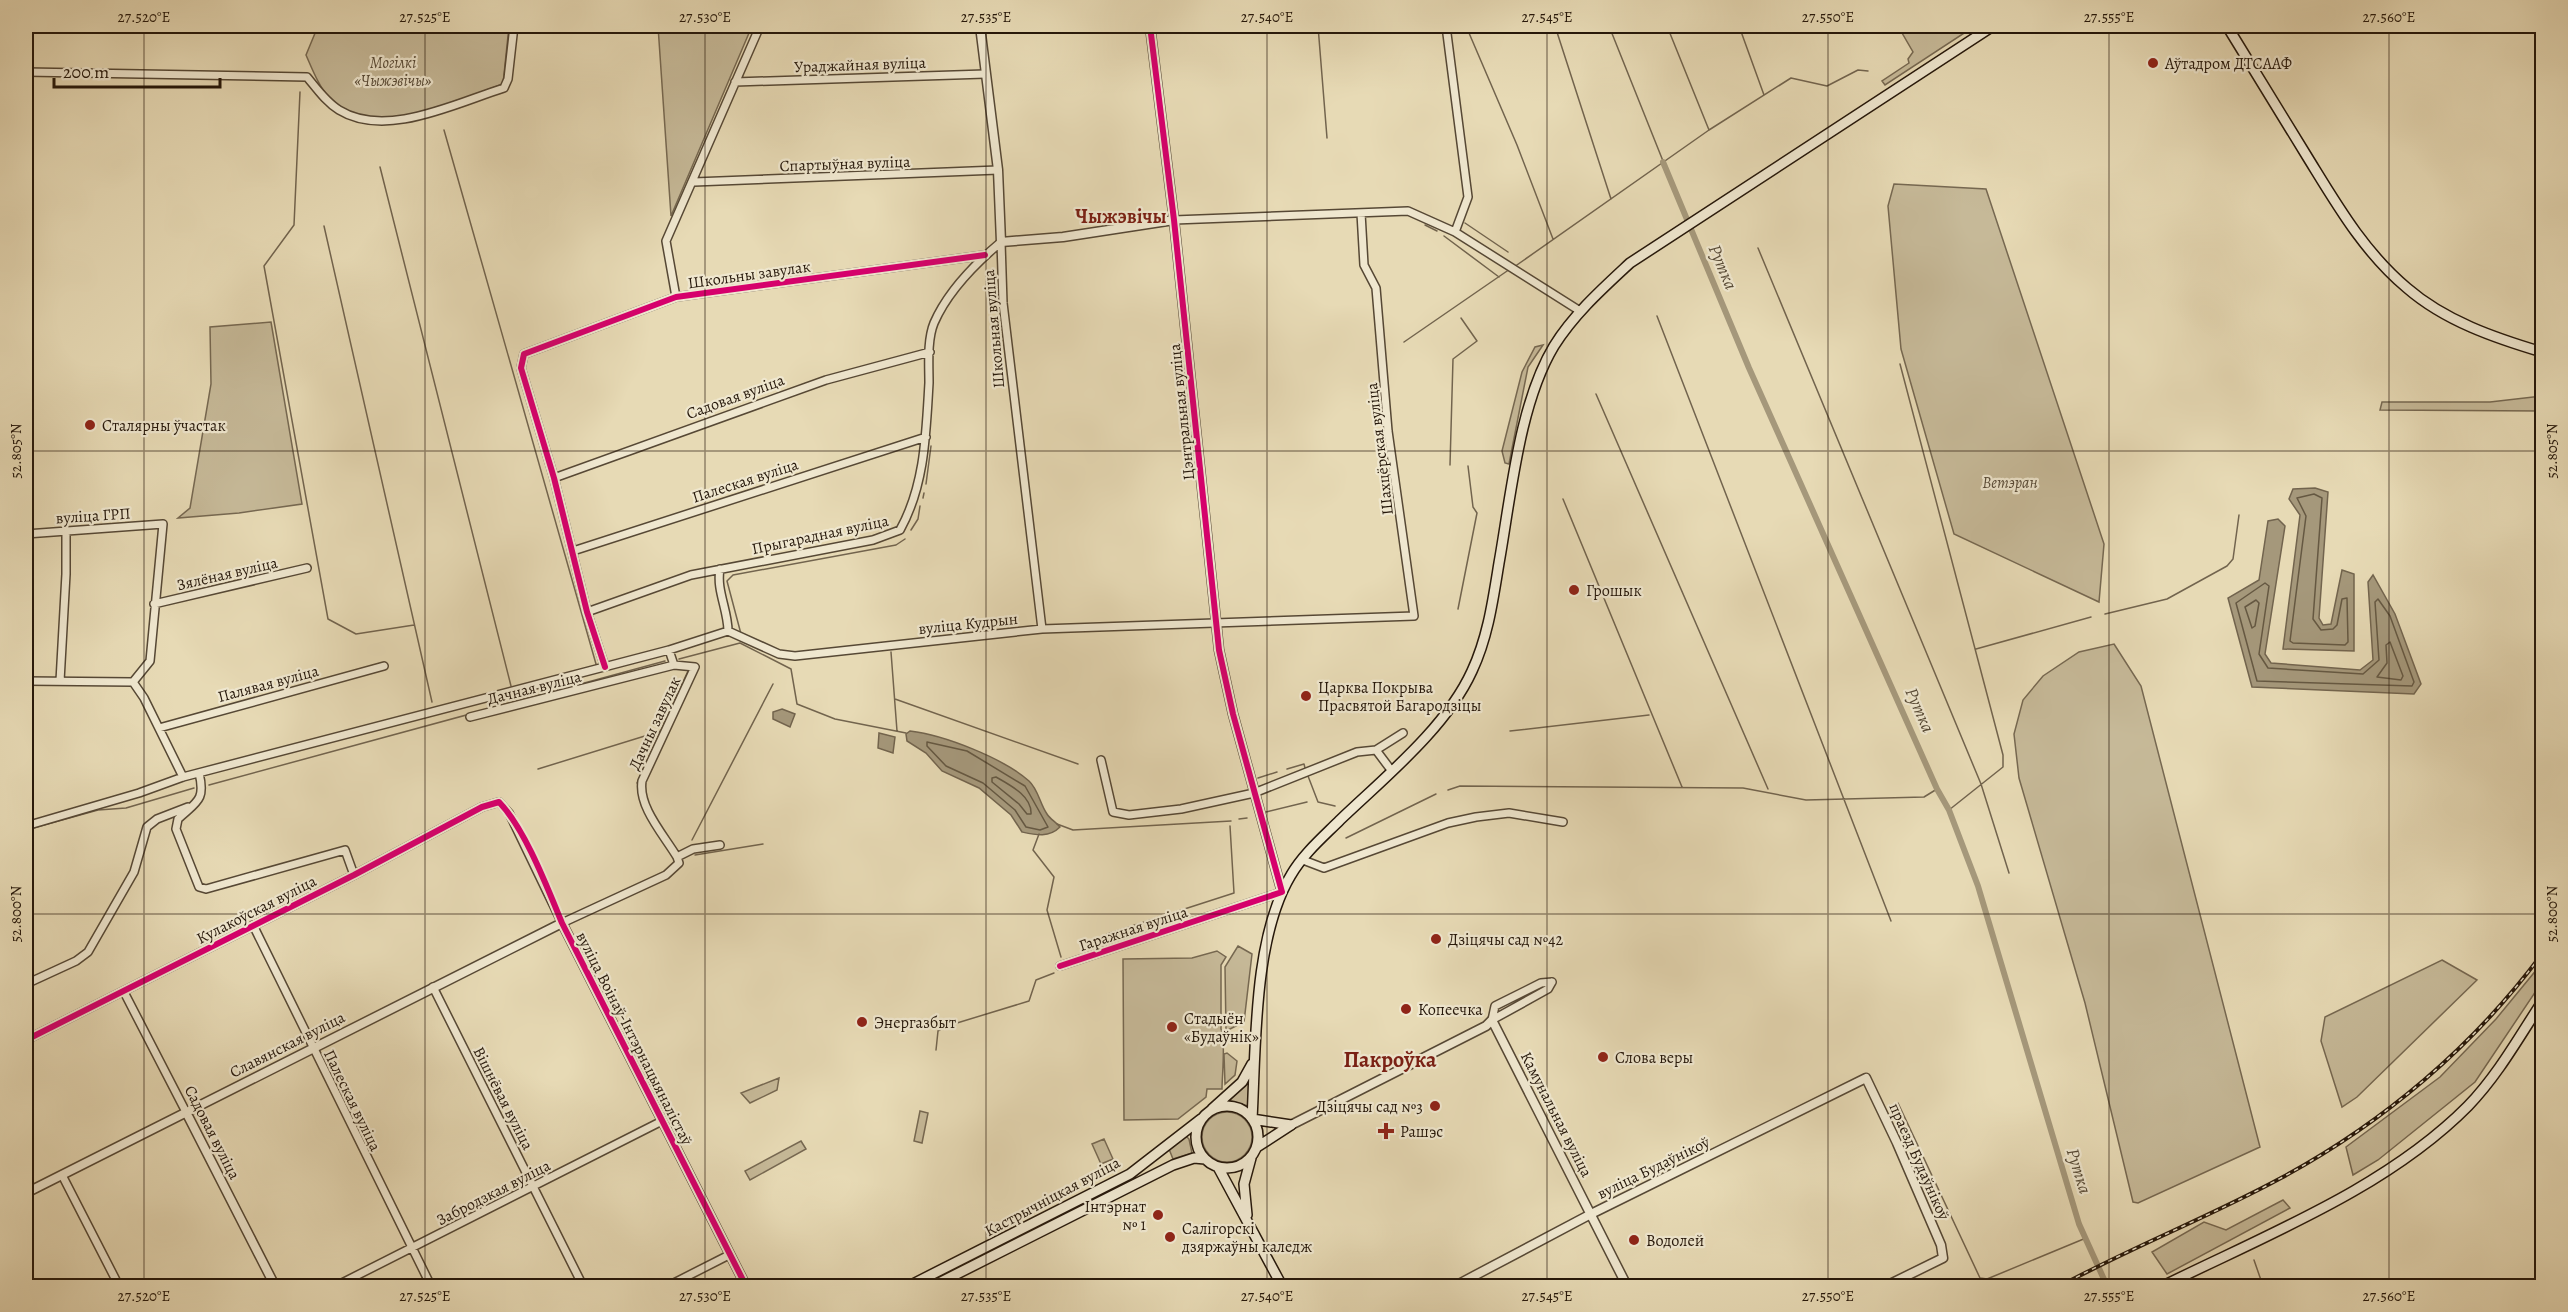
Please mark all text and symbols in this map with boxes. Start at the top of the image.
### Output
text: 27.520°E [118,7,170,27]
text: 27.525°E [399,7,451,27]
text: 27.530°E [679,7,731,27]
text: 27.535°E [961,7,1011,27]
text: 27.540°E [1241,7,1293,27]
text: 27.545°E [1521,7,1573,27]
text: 27.550°E [1802,7,1854,27]
text: 27.555°E [2084,7,2134,27]
text: 27.560°E [2363,7,2415,27]
scale bar [54,51,220,89]
park label: Могілкі «Чыжэвічы» [355,52,432,92]
street label: Ураджайная вуліца [794,52,927,78]
place label: Аўтадром ДТСААФ [2164,53,2292,75]
marker: Аўтадром ДТСААФ [2146,56,2160,70]
text: 200 m [63,60,109,84]
street label: Спартыўная вуліца [779,151,911,177]
district label: Чыжэвічы [1075,203,1167,230]
water label: Рутка [1703,241,1743,293]
street label: Школьны завулак [686,255,812,294]
street label: Школьная вуліца [978,268,1010,389]
street label: Цэнтральная вуліца [1164,342,1200,481]
street label: Садовая вуліца [683,369,788,425]
street label: Шахцёрская вуліца [1361,381,1399,516]
place label: Сталярны ўчастак [102,415,226,437]
marker: Сталярны ўчастак [83,418,97,432]
text: 52.805°N [6,423,26,479]
text: 52.805°N [2542,423,2562,479]
street label: Палеская вуліца [689,453,802,508]
park label: Ветэран [1982,472,2038,494]
street label: вуліца ГРП [55,502,131,530]
street label: Прыгарадная вуліца [750,510,891,560]
street label: Зялёная вуліца [175,552,280,596]
place label: Грошык [1586,580,1642,602]
marker: Грошык [1567,583,1581,597]
street label: вуліца Кудрын [917,608,1019,640]
street label: Палявая вуліца [215,660,322,708]
street label: Дачная вуліца [485,665,584,710]
street label: Дачны завулак [624,673,686,774]
place label: Царква Покрыва Прасвятой Багародзіцы [1318,677,1481,717]
water label: Рутка [1900,684,1940,736]
marker: Царква Покрыва Прасвятой Багародзіцы [1299,689,1313,703]
street label: Кулакоўская вуліца [193,870,321,950]
text: 52.800°N [6,885,26,942]
text: 52.800°N [2542,885,2562,942]
street label: Гаражная вуліца [1076,901,1191,957]
street label: вуліца Воінаў-Інтэрнацыяналістаў [571,928,698,1150]
place label: Дзіцячы сад №42 [1448,929,1563,951]
marker: Дзіцячы сад №42 [1429,932,1443,946]
place label: Копеечка [1418,999,1483,1021]
marker: Копеечка [1399,1002,1413,1016]
street label: Славянская вуліца [226,1006,349,1083]
place label: Стадыён «Будаўнік» [1184,1008,1259,1048]
place label: Энергазбыт [874,1012,956,1034]
marker: Энергазбыт [855,1015,869,1029]
marker: Стадыён «Будаўнік» [1165,1020,1179,1034]
street label: Вішнёвая вуліца [468,1043,539,1154]
district label: Пакроўка [1344,1045,1437,1075]
street label: Палеская вуліца [318,1046,386,1155]
place label: Слова веры [1615,1047,1693,1069]
street label: Камунальная вуліца [1515,1048,1598,1182]
marker: Слова веры [1596,1050,1610,1064]
street label: Садовая вуліца [179,1082,246,1184]
place label: Дзіцячы сад №3 [1316,1096,1423,1118]
marker: Дзіцячы сад №3 [1428,1099,1442,1113]
street label: праезд Будаўнікоў [1883,1099,1955,1224]
place label: Рашэс [1400,1121,1443,1143]
marker: Рашэс [1377,1122,1395,1140]
street label: вуліца Будаўнікоў [1594,1131,1714,1205]
water label: Рутка [2061,1145,2097,1197]
street label: Кастрычніцкая вуліца [981,1151,1125,1242]
street label: Забродзкая вуліца [433,1154,555,1231]
place label: Інтэрнат № 1 [1084,1196,1147,1236]
marker: Інтэрнат № 1 [1151,1208,1165,1222]
place label: Салігорскі дзяржаўны каледж [1181,1218,1312,1258]
marker: Салігорскі дзяржаўны каледж [1163,1230,1177,1244]
place label: Водолей [1646,1230,1704,1252]
marker: Водолей [1627,1233,1641,1247]
text: 27.520°E [118,1286,170,1306]
text: 27.525°E [399,1286,451,1306]
text: 27.530°E [679,1286,731,1306]
text: 27.535°E [961,1286,1011,1306]
text: 27.540°E [1241,1286,1293,1306]
text: 27.545°E [1521,1286,1573,1306]
text: 27.550°E [1802,1286,1854,1306]
text: 27.555°E [2084,1286,2134,1306]
text: 27.560°E [2363,1286,2415,1306]

